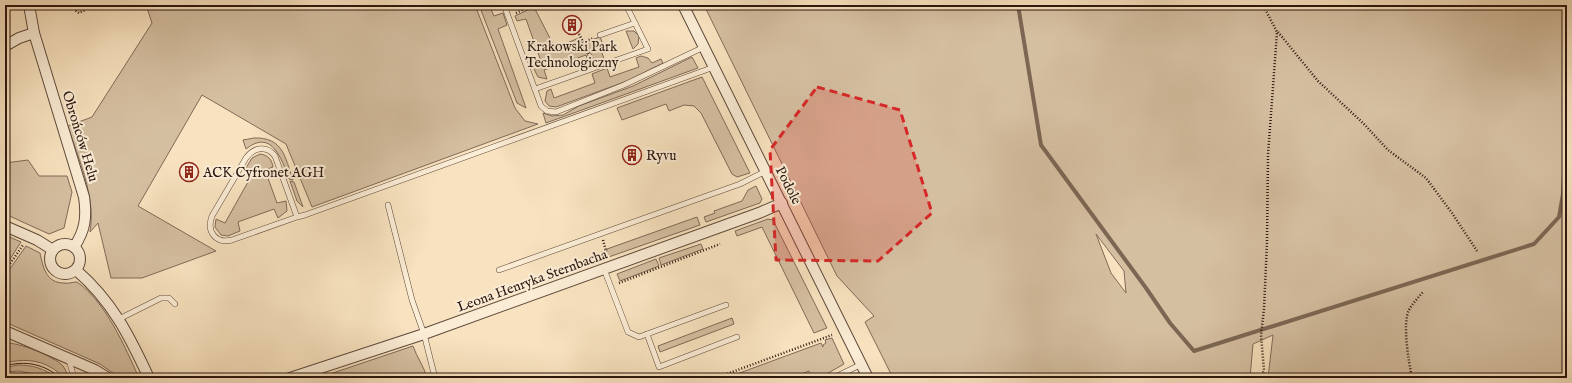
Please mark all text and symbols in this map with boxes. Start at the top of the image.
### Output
building icon: Krakowski Park Technologiczny [561,14,583,36]
place label: Krakowski Park Technologiczny [525,38,619,72]
street label: Obrońców Helu [58,89,102,184]
building icon: Ryvu [621,144,643,166]
place label: Ryvu [646,147,677,165]
building icon: ACK Cyfronet AGH [178,161,200,183]
street label: Podole [771,163,806,208]
place label: ACK Cyfronet AGH [202,164,324,182]
street label: Leona Henryka Sternbacha [455,245,611,317]

